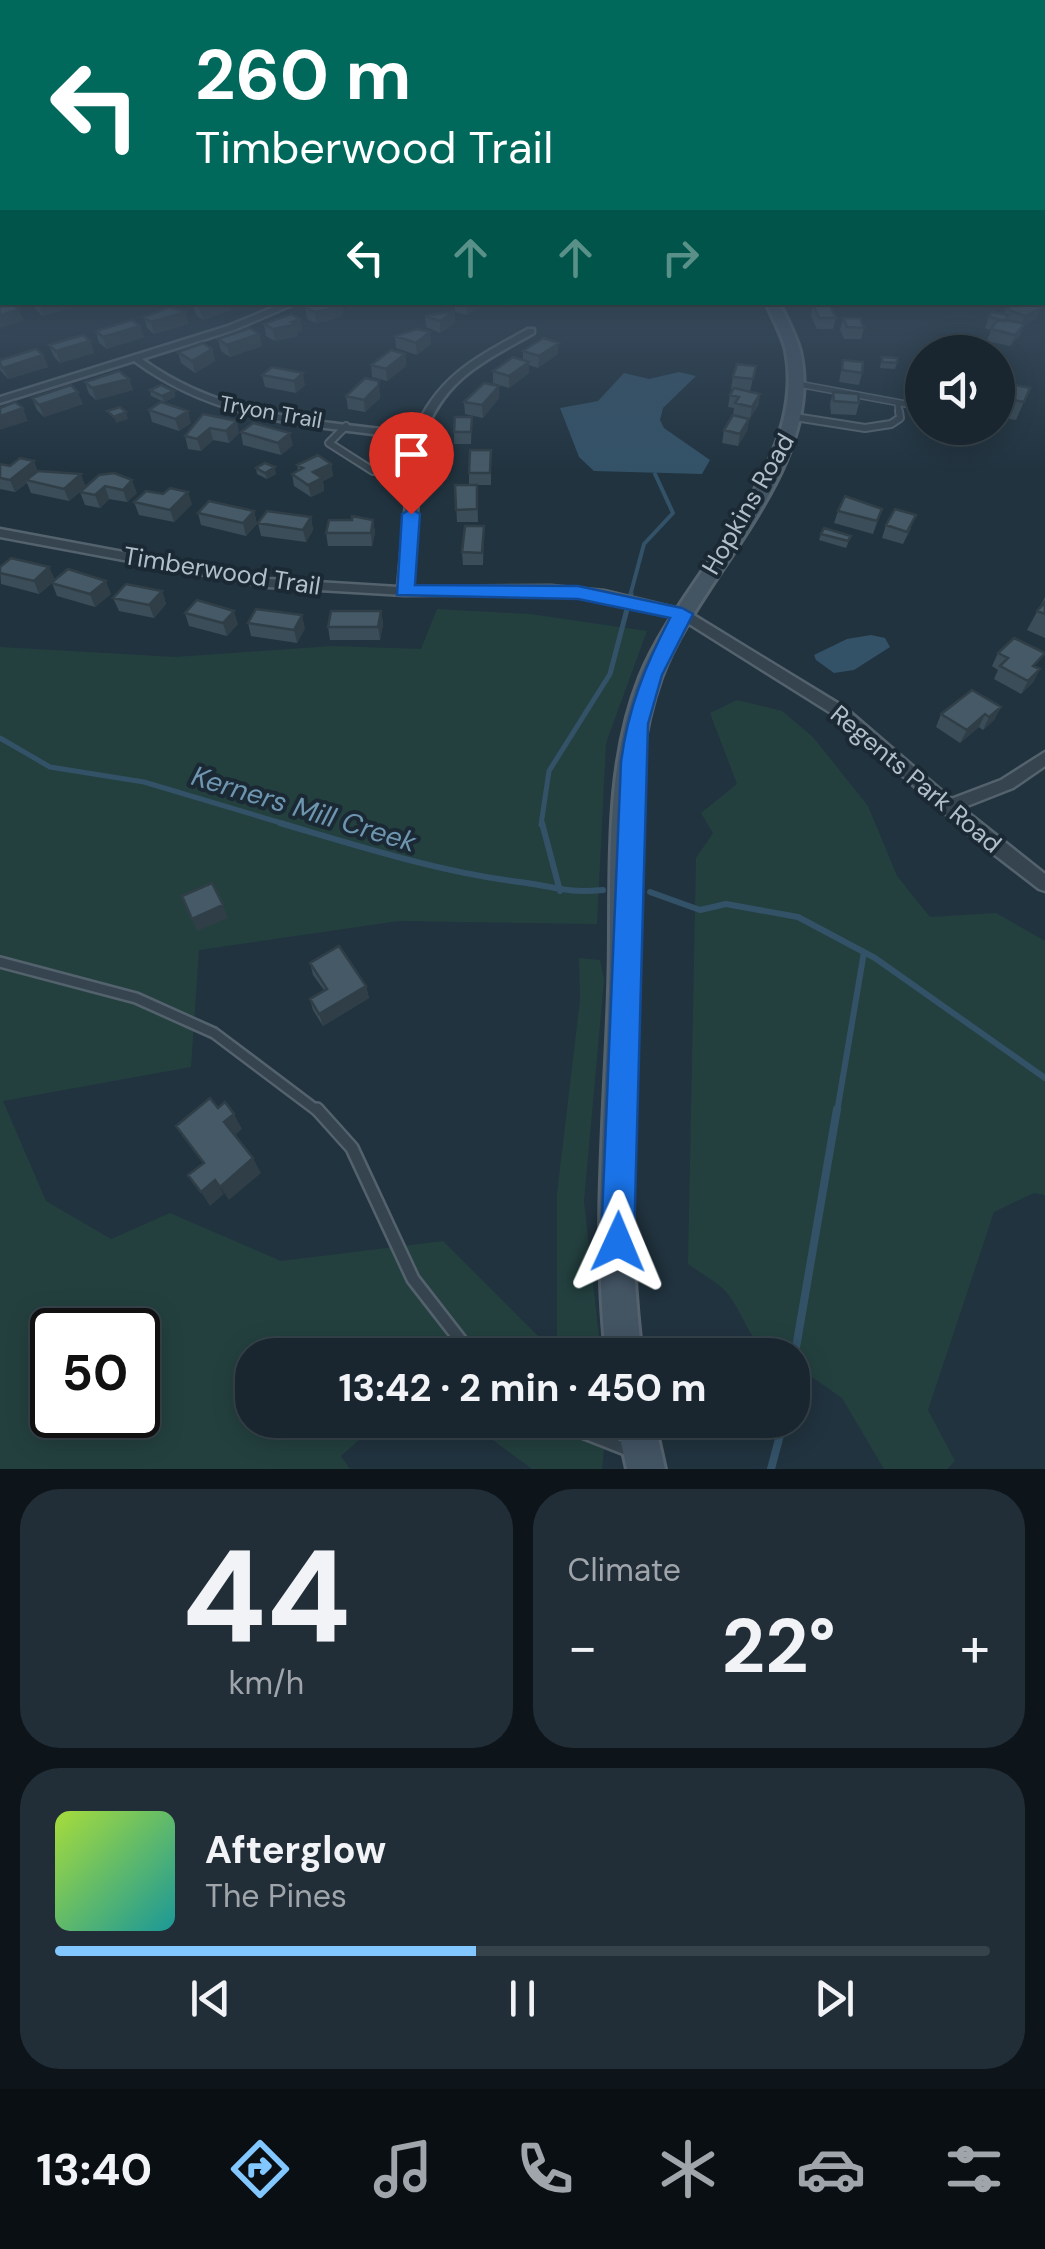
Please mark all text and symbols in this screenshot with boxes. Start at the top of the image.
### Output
text: 260 m [195,30,411,121]
icon: left [30,40,160,170]
text: Timberwood Trail [195,118,553,177]
icon: left [338,230,393,285]
icon: ahead [443,230,498,285]
icon: ahead [548,230,603,285]
icon: right [653,230,708,285]
map controls [905,335,1015,445]
button: sound [905,335,1015,445]
street label: Tryon Trail [218,389,324,435]
pin [369,412,454,515]
icon: arrive [384,427,439,482]
street label: Hopkins Road [694,427,802,581]
street label: Timberwood Trail [121,539,323,603]
street label: Regents Park Road [824,698,1008,860]
water label: Kerners Mill Creek [187,757,422,861]
position arrow [566,1190,670,1294]
speed limit sign: 50 [30,1308,160,1438]
text: 13:42 · 2 min · 450 m [338,1363,707,1413]
text: 44 [182,1512,351,1681]
text: Climate [568,1549,681,1591]
text: 22° [722,1598,836,1695]
text: − [568,1611,598,1683]
text: + [960,1611,990,1683]
text: km/h [228,1662,304,1704]
text: Afterglow [205,1825,386,1875]
text: The Pines [205,1875,347,1917]
icon: previous [183,1971,238,2026]
icon: pause [495,1971,550,2026]
icon: next [807,1971,862,2026]
icon: directions [225,2134,295,2204]
icon: music [368,2134,438,2204]
icon: phone [510,2134,580,2204]
icon: climate [653,2134,723,2204]
icon: car [796,2134,866,2204]
icon: filters [939,2134,1009,2204]
text: 13:40 [36,2140,152,2199]

